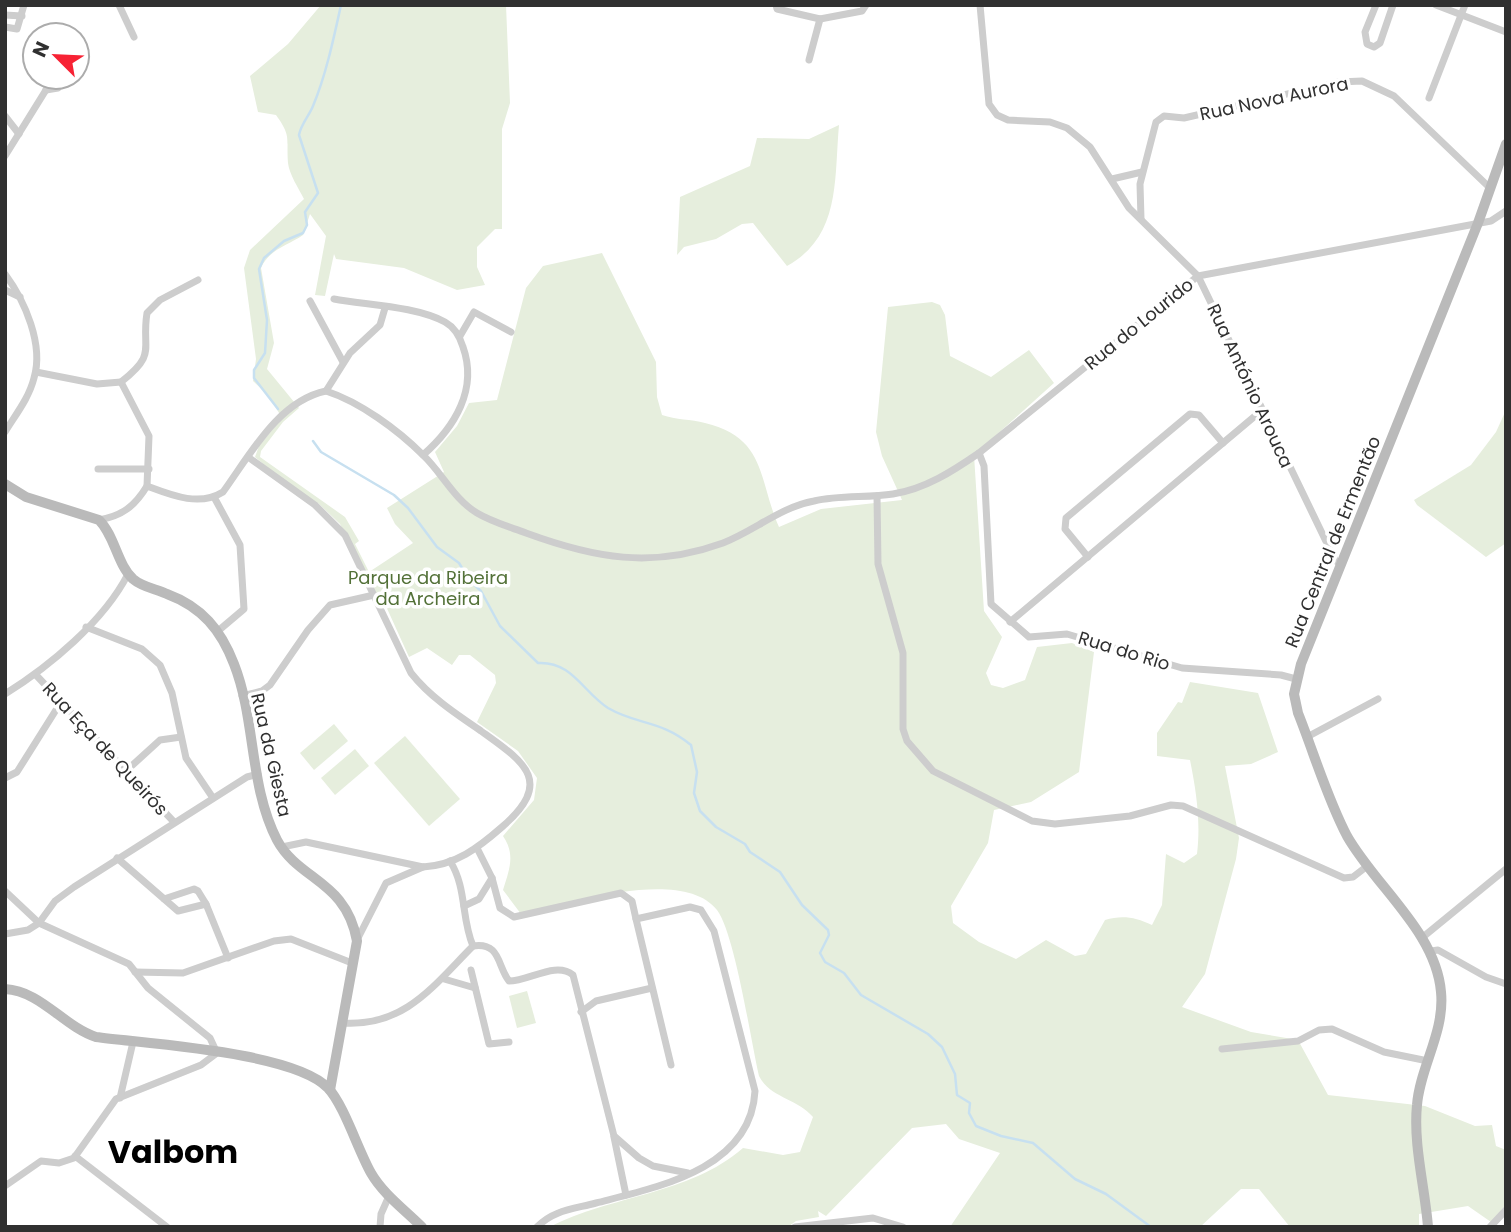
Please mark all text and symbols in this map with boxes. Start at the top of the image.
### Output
north arrow [21,21,91,91]
text: N [26,37,56,61]
street label: Rua Nova Aurora [1197,71,1351,126]
street label: Rua do Lourido [1079,272,1198,375]
street label: Rua António Arouca [1201,300,1299,472]
street label: Rua Central de Ermentão [1279,432,1387,651]
park label: Parque da Ribeira da Archeira [348,565,508,611]
street label: Rua do Rio [1075,625,1173,676]
street label: Rua Eça de Queirós [37,677,174,821]
street label: Rua da Giesta [245,691,298,819]
district label: Valbom [108,1129,238,1174]

